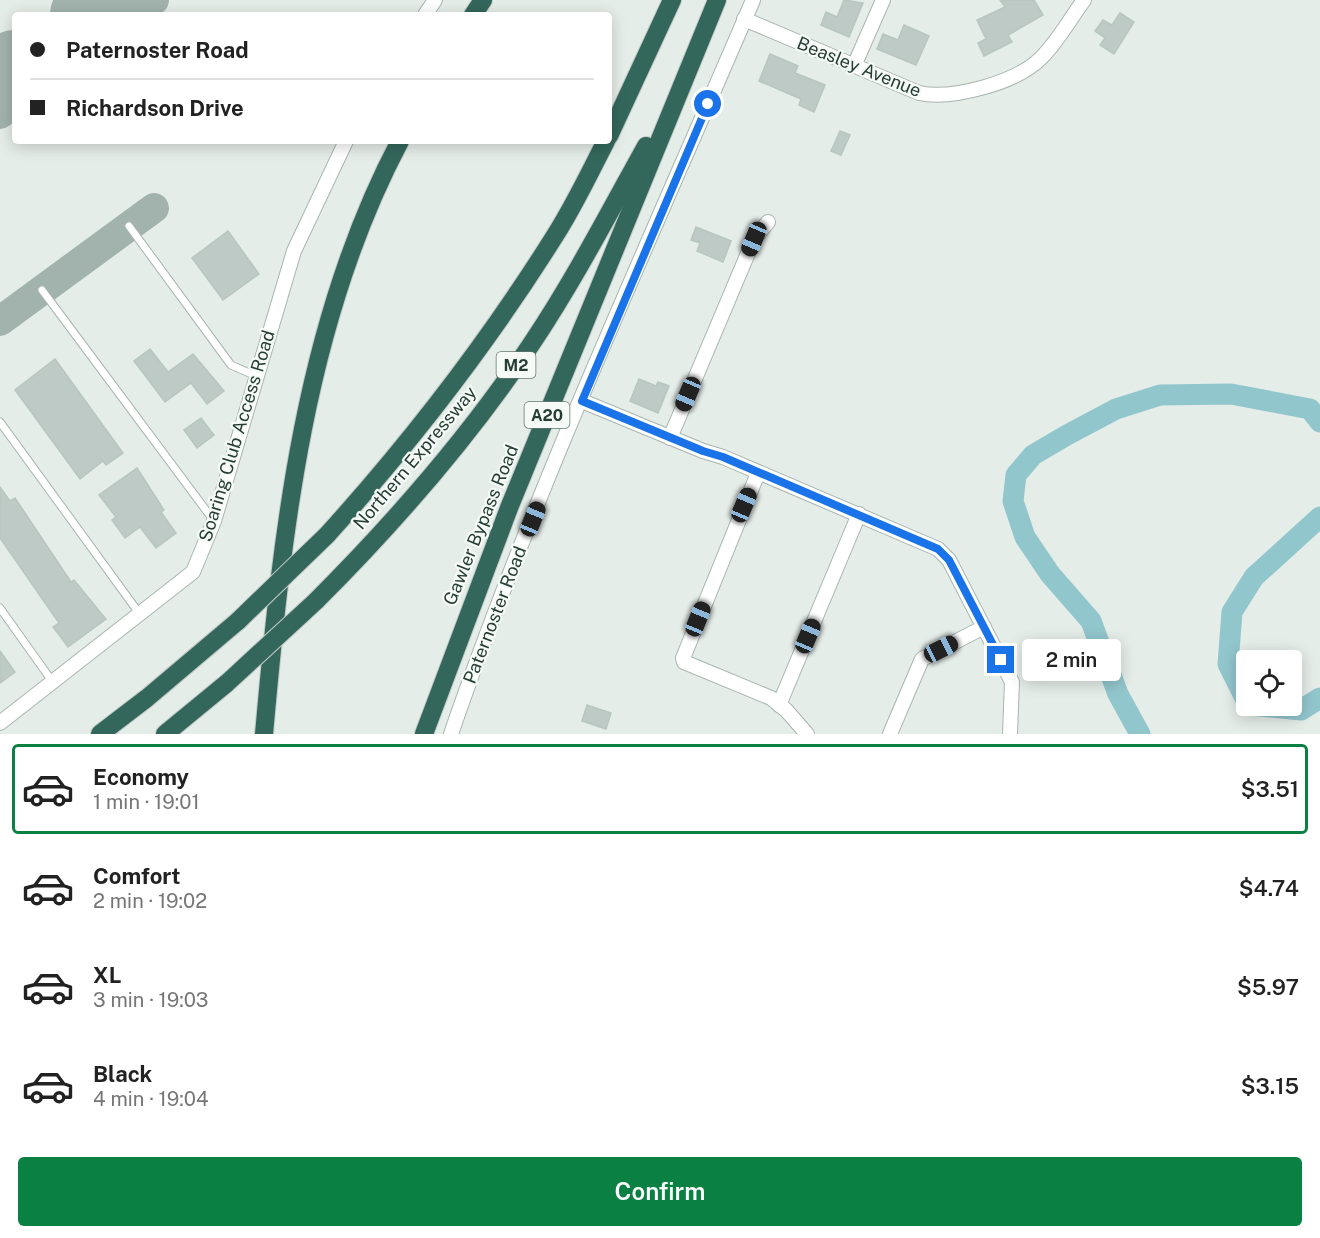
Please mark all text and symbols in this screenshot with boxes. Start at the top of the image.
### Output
street label: Beasley Avenue [794,32,924,101]
text: Paternoster Road [66,37,249,63]
route start [694,90,721,117]
text: Richardson Drive [66,95,244,121]
car [739,219,769,259]
street label: Soaring Club Access Road [194,328,279,544]
road number: M2 [496,352,536,378]
car [673,374,703,414]
street label: Northern Expressway [349,382,481,533]
road number: A20 [524,402,570,428]
street label: Gawler Bypass Road [439,442,522,608]
car [729,485,759,525]
car [518,499,548,539]
street label: Paternoster Road [459,543,530,686]
car [683,599,713,639]
car [793,616,823,656]
car [921,633,961,665]
callout: 2 min [1022,639,1121,681]
route end [987,646,1014,673]
text: 2 min [1046,648,1097,672]
map controls [1236,650,1302,716]
button: locate [1236,650,1302,716]
icon: car [21,762,75,816]
text: Economy [93,764,189,790]
text: $3.51 [1241,776,1299,802]
text: 1 min · 19:01 [93,790,200,814]
icon: car [21,861,75,915]
text: Comfort [93,863,180,889]
text: $4.74 [1239,875,1299,901]
text: 2 min · 19:02 [93,889,207,913]
icon: car [21,960,75,1014]
text: XL [93,962,121,988]
text: $5.97 [1237,974,1299,1000]
text: 3 min · 19:03 [93,988,208,1012]
icon: car [21,1059,75,1113]
text: Black [93,1061,152,1087]
text: $3.15 [1241,1073,1299,1099]
text: 4 min · 19:04 [93,1087,208,1111]
button: Confirm [18,1157,1302,1226]

